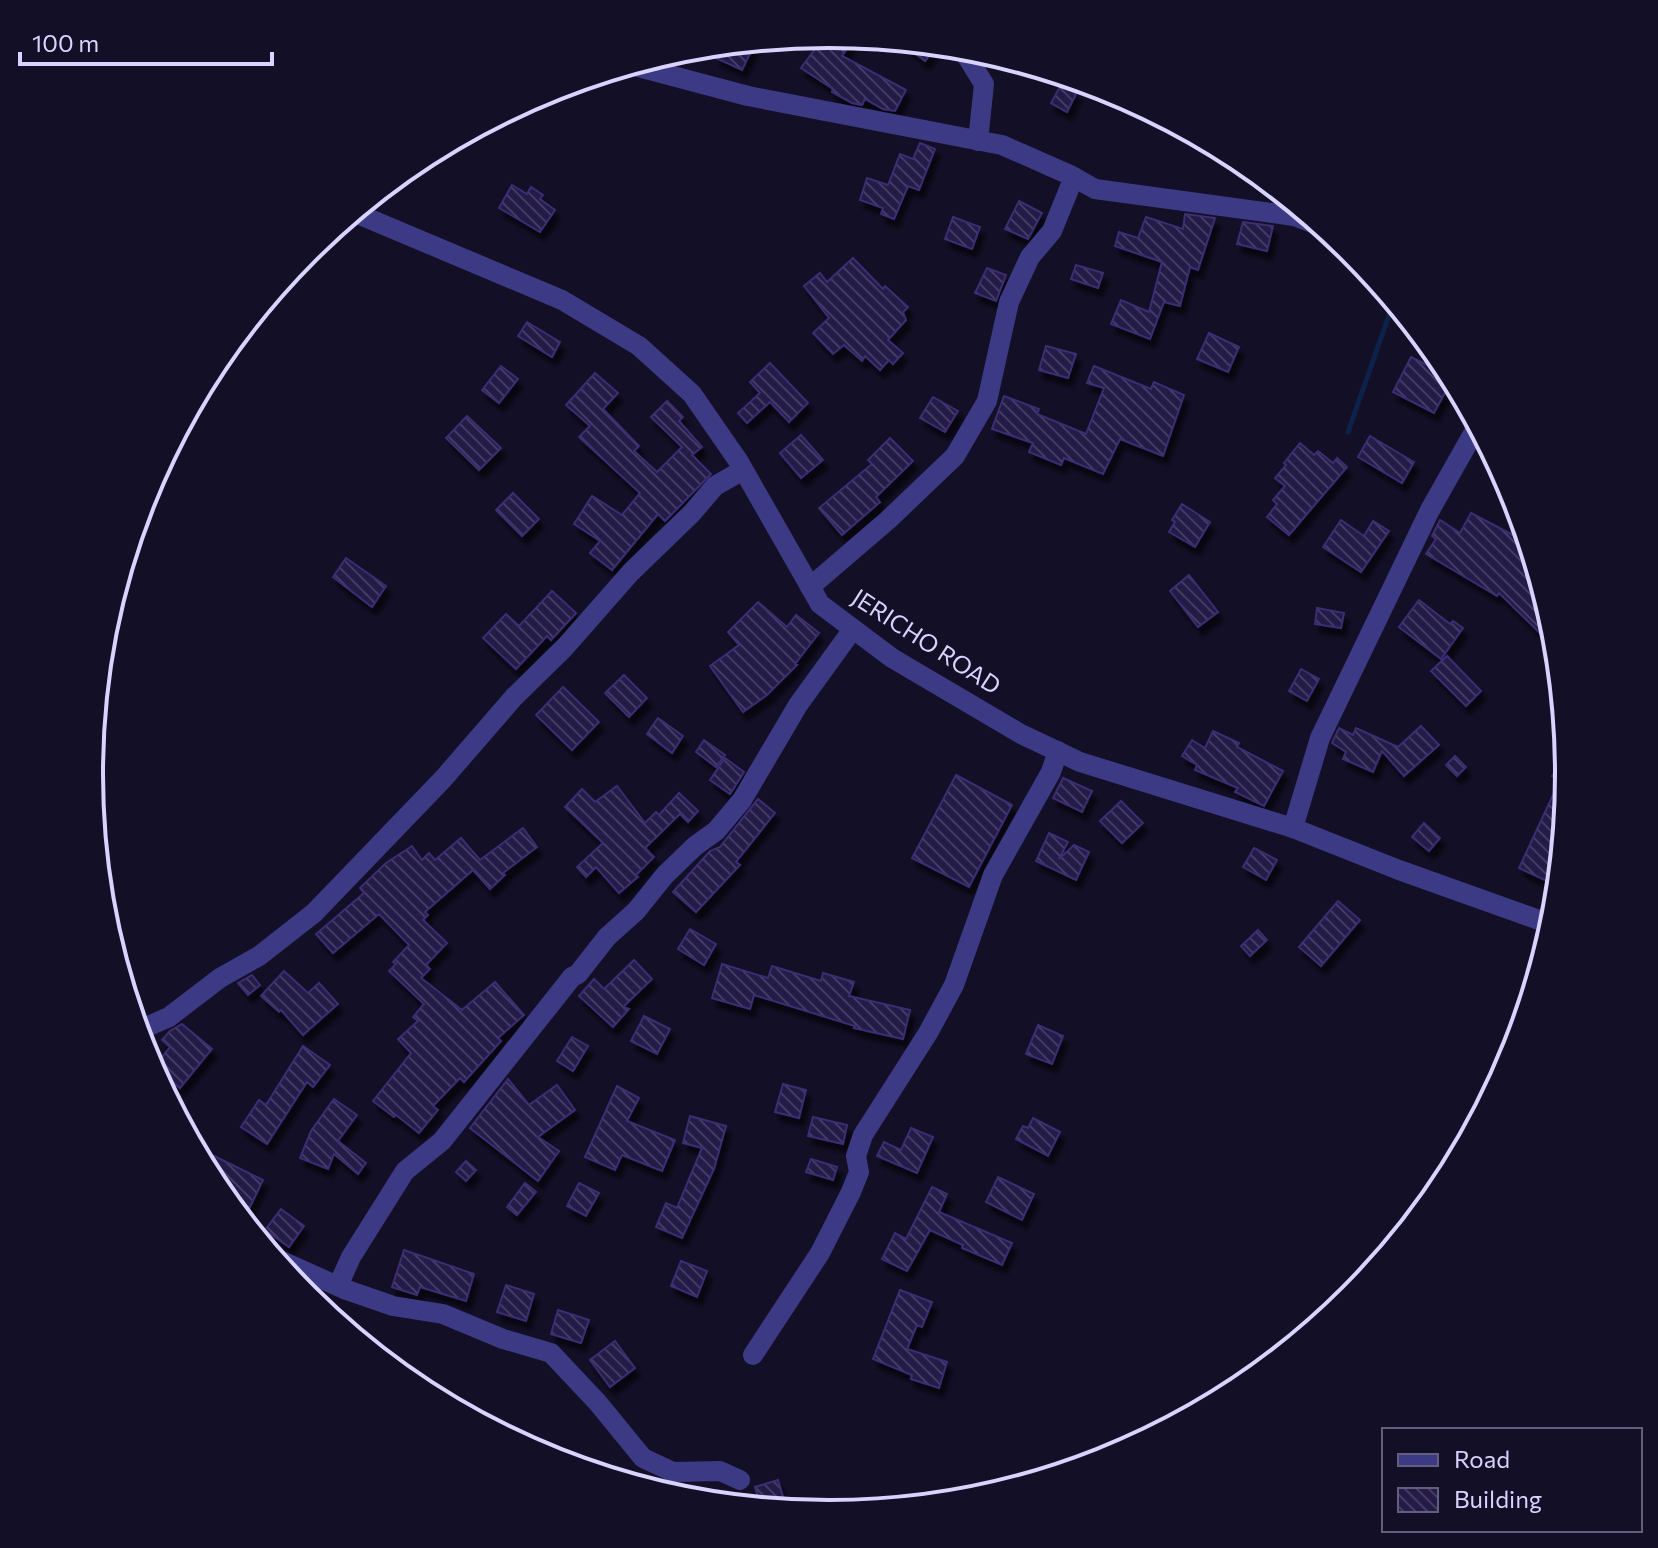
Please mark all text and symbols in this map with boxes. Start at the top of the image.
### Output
scale bar [20,16,272,66]
text: 100 m [32,28,99,57]
street label: JERICHO ROAD [847,582,1007,700]
legend [1382,1428,1642,1532]
text: Road [1454,1444,1510,1473]
text: Building [1454,1484,1542,1513]

